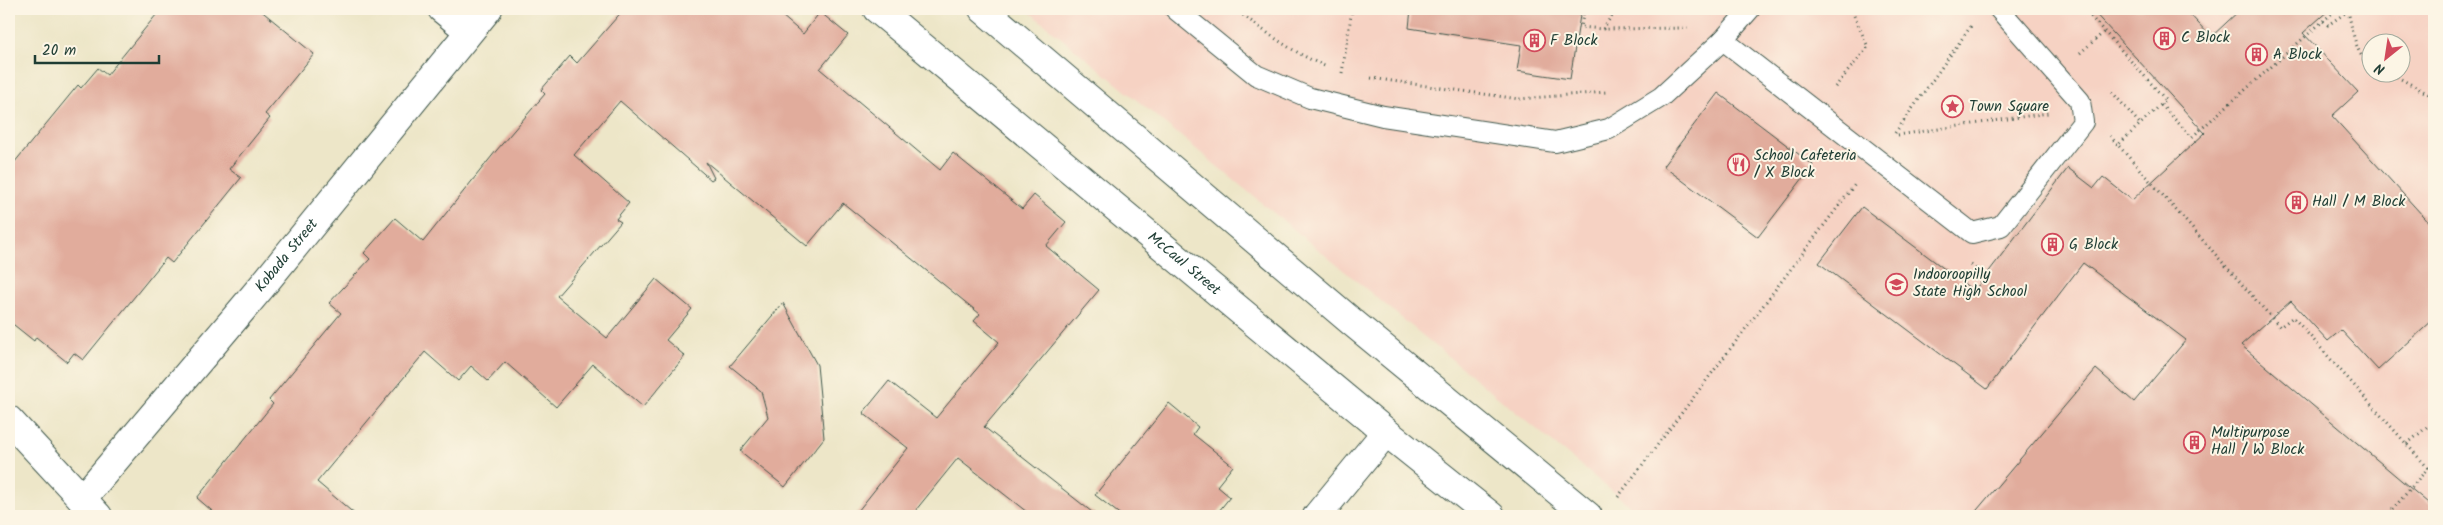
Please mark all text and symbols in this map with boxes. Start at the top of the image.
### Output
building icon: C Block [2153,26,2177,50]
place label: C Block [2181,26,2231,50]
building icon: F Block [1522,29,1546,53]
place label: F Block [1550,29,1599,53]
scale bar [35,32,159,64]
north arrow [2360,32,2410,82]
text: 20 m [42,39,76,63]
building icon: A Block [2245,43,2269,67]
place label: A Block [2273,43,2323,67]
text: N [2371,57,2389,80]
place icon: Town Square [1941,95,1965,119]
place label: Town Square [1969,95,2049,119]
place label: School Cafeteria / X Block [1754,144,1857,185]
restaurant icon: School Cafeteria / X Block [1726,153,1750,177]
building icon: Hall / M Block [2284,190,2308,214]
place label: Hall / M Block [2312,190,2406,214]
street label: Kobada Street [249,213,324,298]
street label: McCaul Street [1142,226,1226,302]
building icon: G Block [2041,233,2065,257]
place label: G Block [2069,233,2119,257]
place label: Indooroopilly State High School [1913,263,2027,304]
school or university icon: Indooroopilly State High School [1885,272,1909,296]
place label: Multipurpose Hall / W Block [2211,421,2305,462]
building icon: Multipurpose Hall / W Block [2183,430,2207,454]

